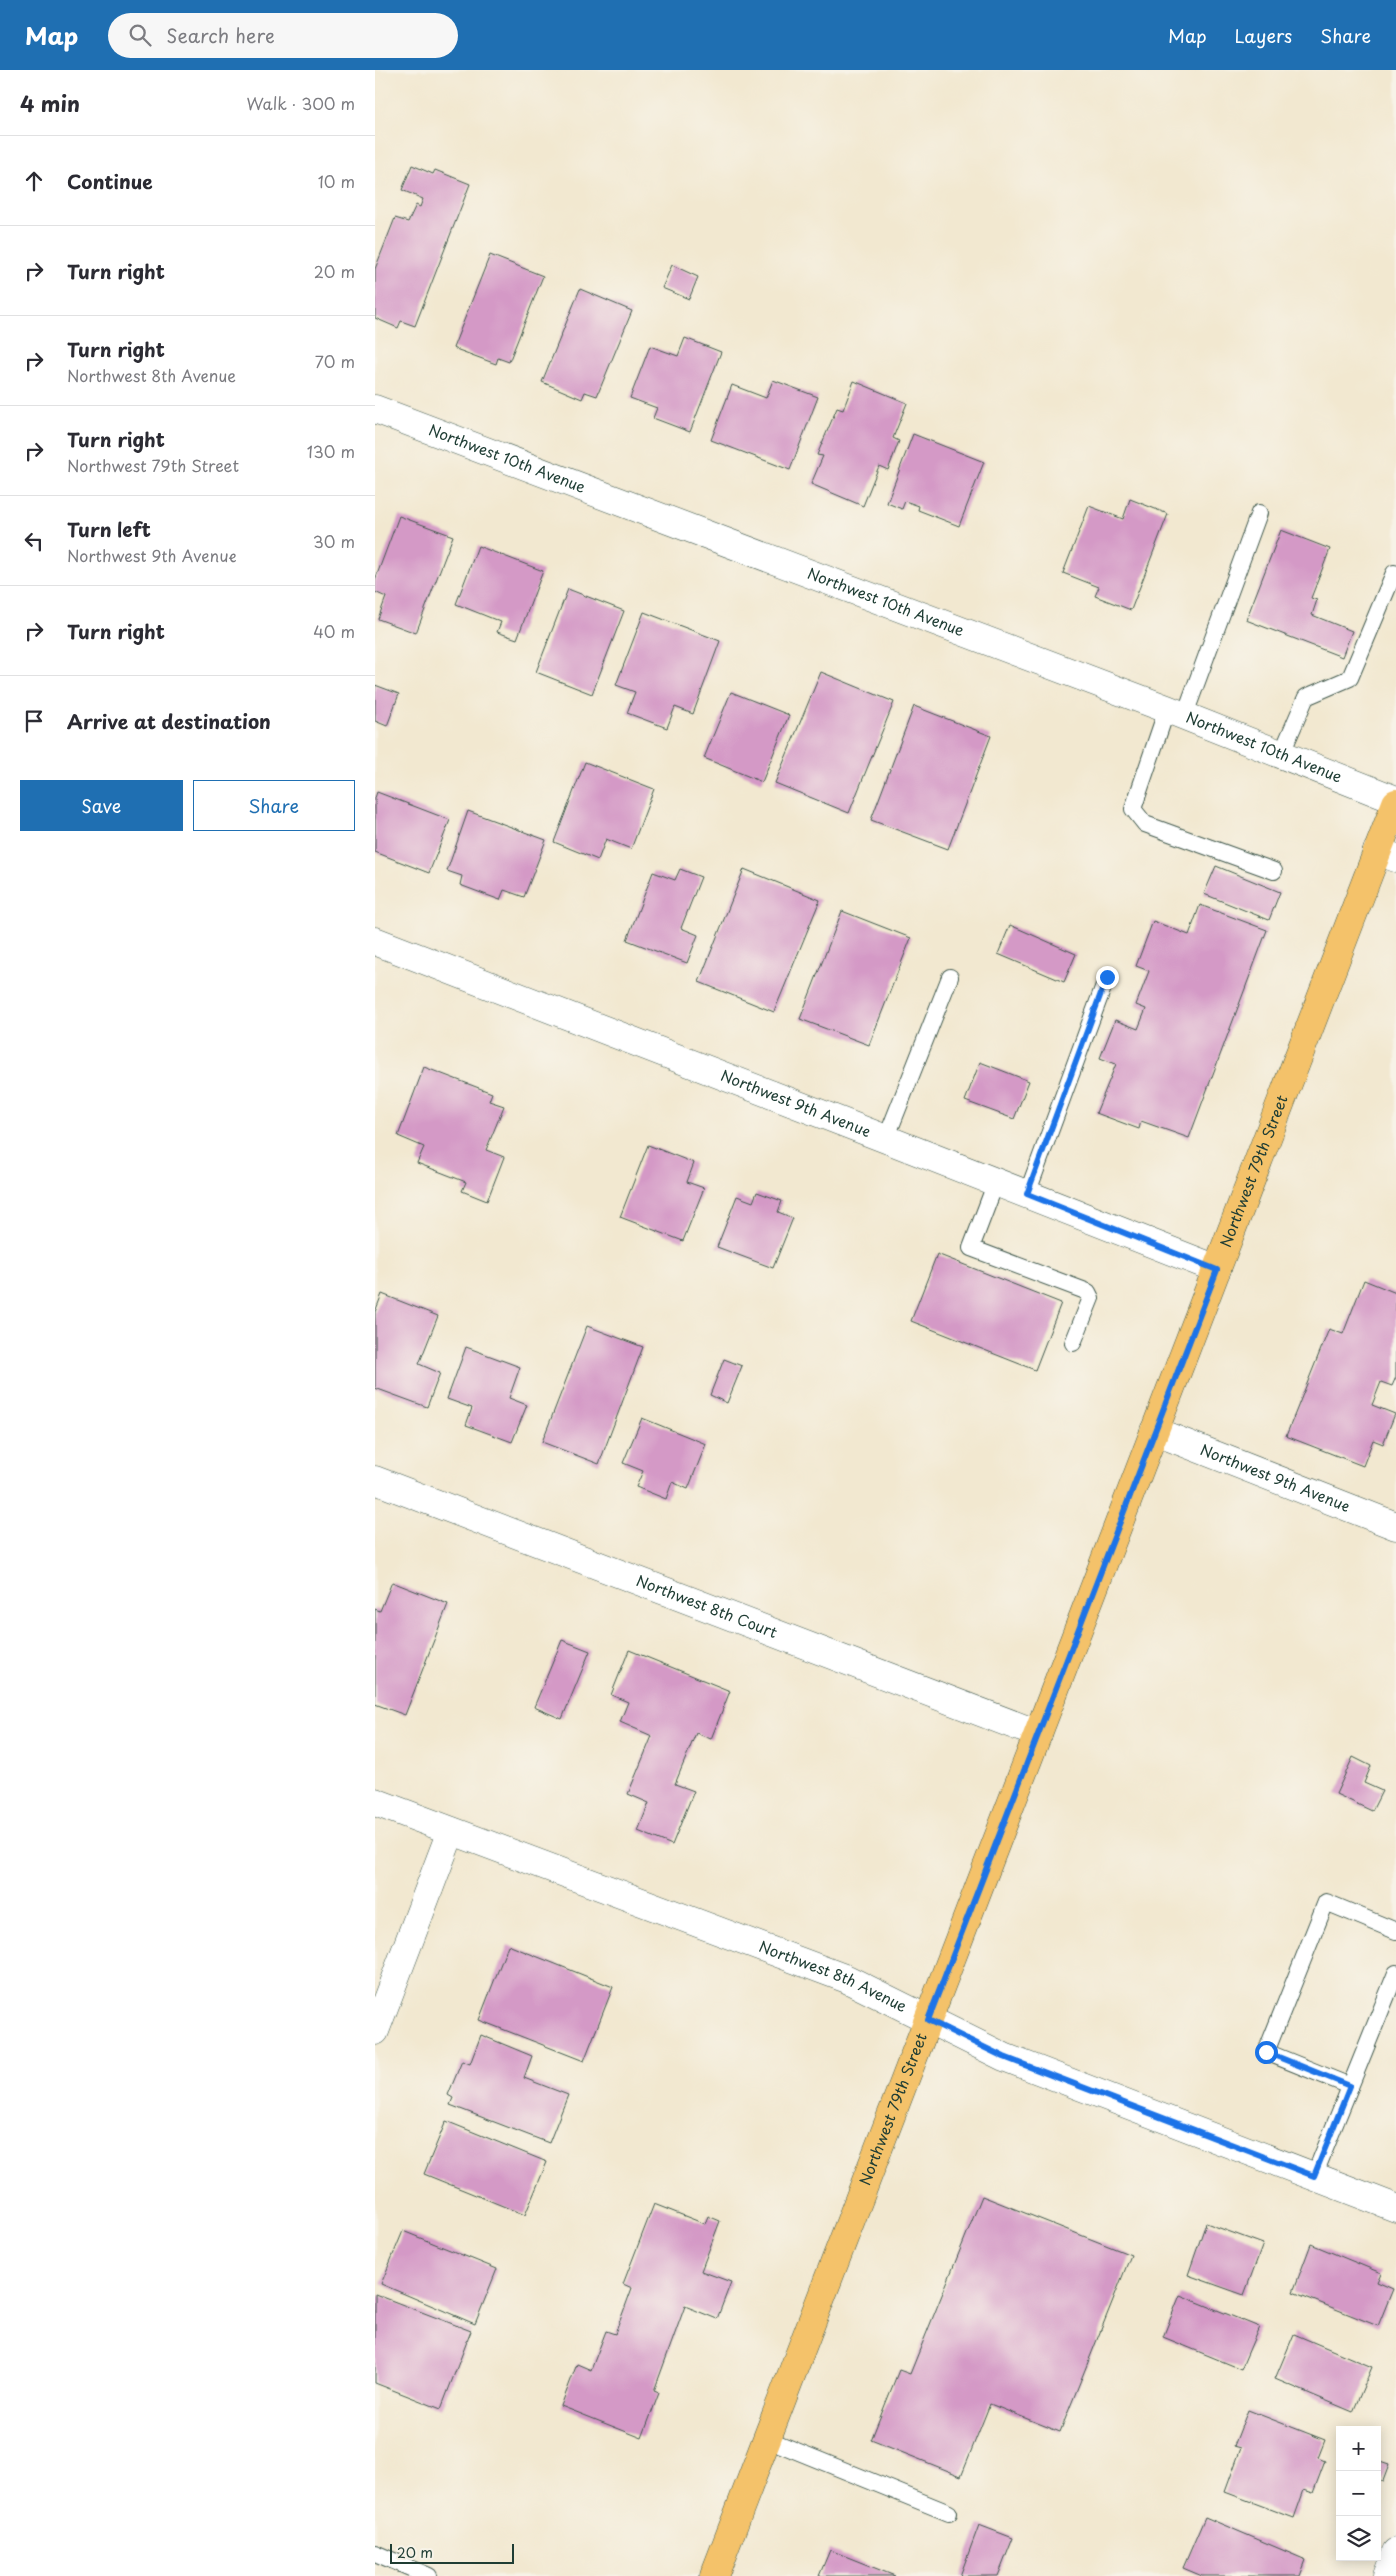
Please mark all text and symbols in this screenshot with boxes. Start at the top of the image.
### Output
search box [108,13,458,58]
text: Map [25,17,78,53]
icon: search [126,21,154,49]
text: Search here [166,21,275,49]
text: Map [1168,22,1207,49]
text: Layers [1235,22,1292,49]
text: Share [1320,22,1371,49]
text: 4 min [20,87,80,119]
text: Walk · 300 m [246,91,355,115]
icon: ahead [20,167,48,195]
text: Continue [67,167,153,195]
text: 10 m [318,169,355,193]
icon: right [20,257,48,285]
text: Turn right [67,257,165,285]
text: 20 m [314,259,355,283]
text: Turn right [67,335,165,363]
icon: right [20,347,48,375]
text: 70 m [315,349,355,373]
text: Northwest 8th Avenue [67,363,236,387]
street label: Northwest 10th Avenue [426,417,589,498]
text: Turn right [67,425,165,453]
icon: right [20,437,48,465]
text: 130 m [307,439,355,463]
text: Northwest 79th Street [67,453,239,477]
text: Turn left [67,515,151,543]
icon: left [20,527,48,555]
text: 30 m [313,529,355,553]
text: Northwest 9th Avenue [67,543,237,567]
street label: Northwest 10th Avenue [804,561,968,641]
icon: right [20,617,48,645]
text: Turn right [67,617,165,645]
text: 40 m [313,619,355,643]
street label: Northwest 10th Avenue [1183,705,1346,787]
icon: arrive [20,707,48,735]
text: Arrive at destination [67,707,271,735]
button: Save [20,780,183,831]
button: Share [193,780,355,831]
route end [1096,966,1119,989]
street label: Northwest 9th Avenue [718,1063,874,1142]
street label: Northwest 79th Street [1213,1091,1293,1250]
street label: Northwest 9th Avenue [1197,1437,1354,1517]
street label: Northwest 8th Court [633,1568,781,1643]
street label: Northwest 8th Avenue [756,1934,911,2017]
street label: Northwest 79th Street [852,2029,932,2188]
route start [1255,2041,1278,2064]
map controls [1336,2426,1381,2561]
button: + [1336,2426,1381,2471]
button: − [1336,2471,1381,2516]
button: layers [1336,2516,1381,2561]
scale bar [390,2541,514,2564]
text: 20 m [397,2542,433,2563]

